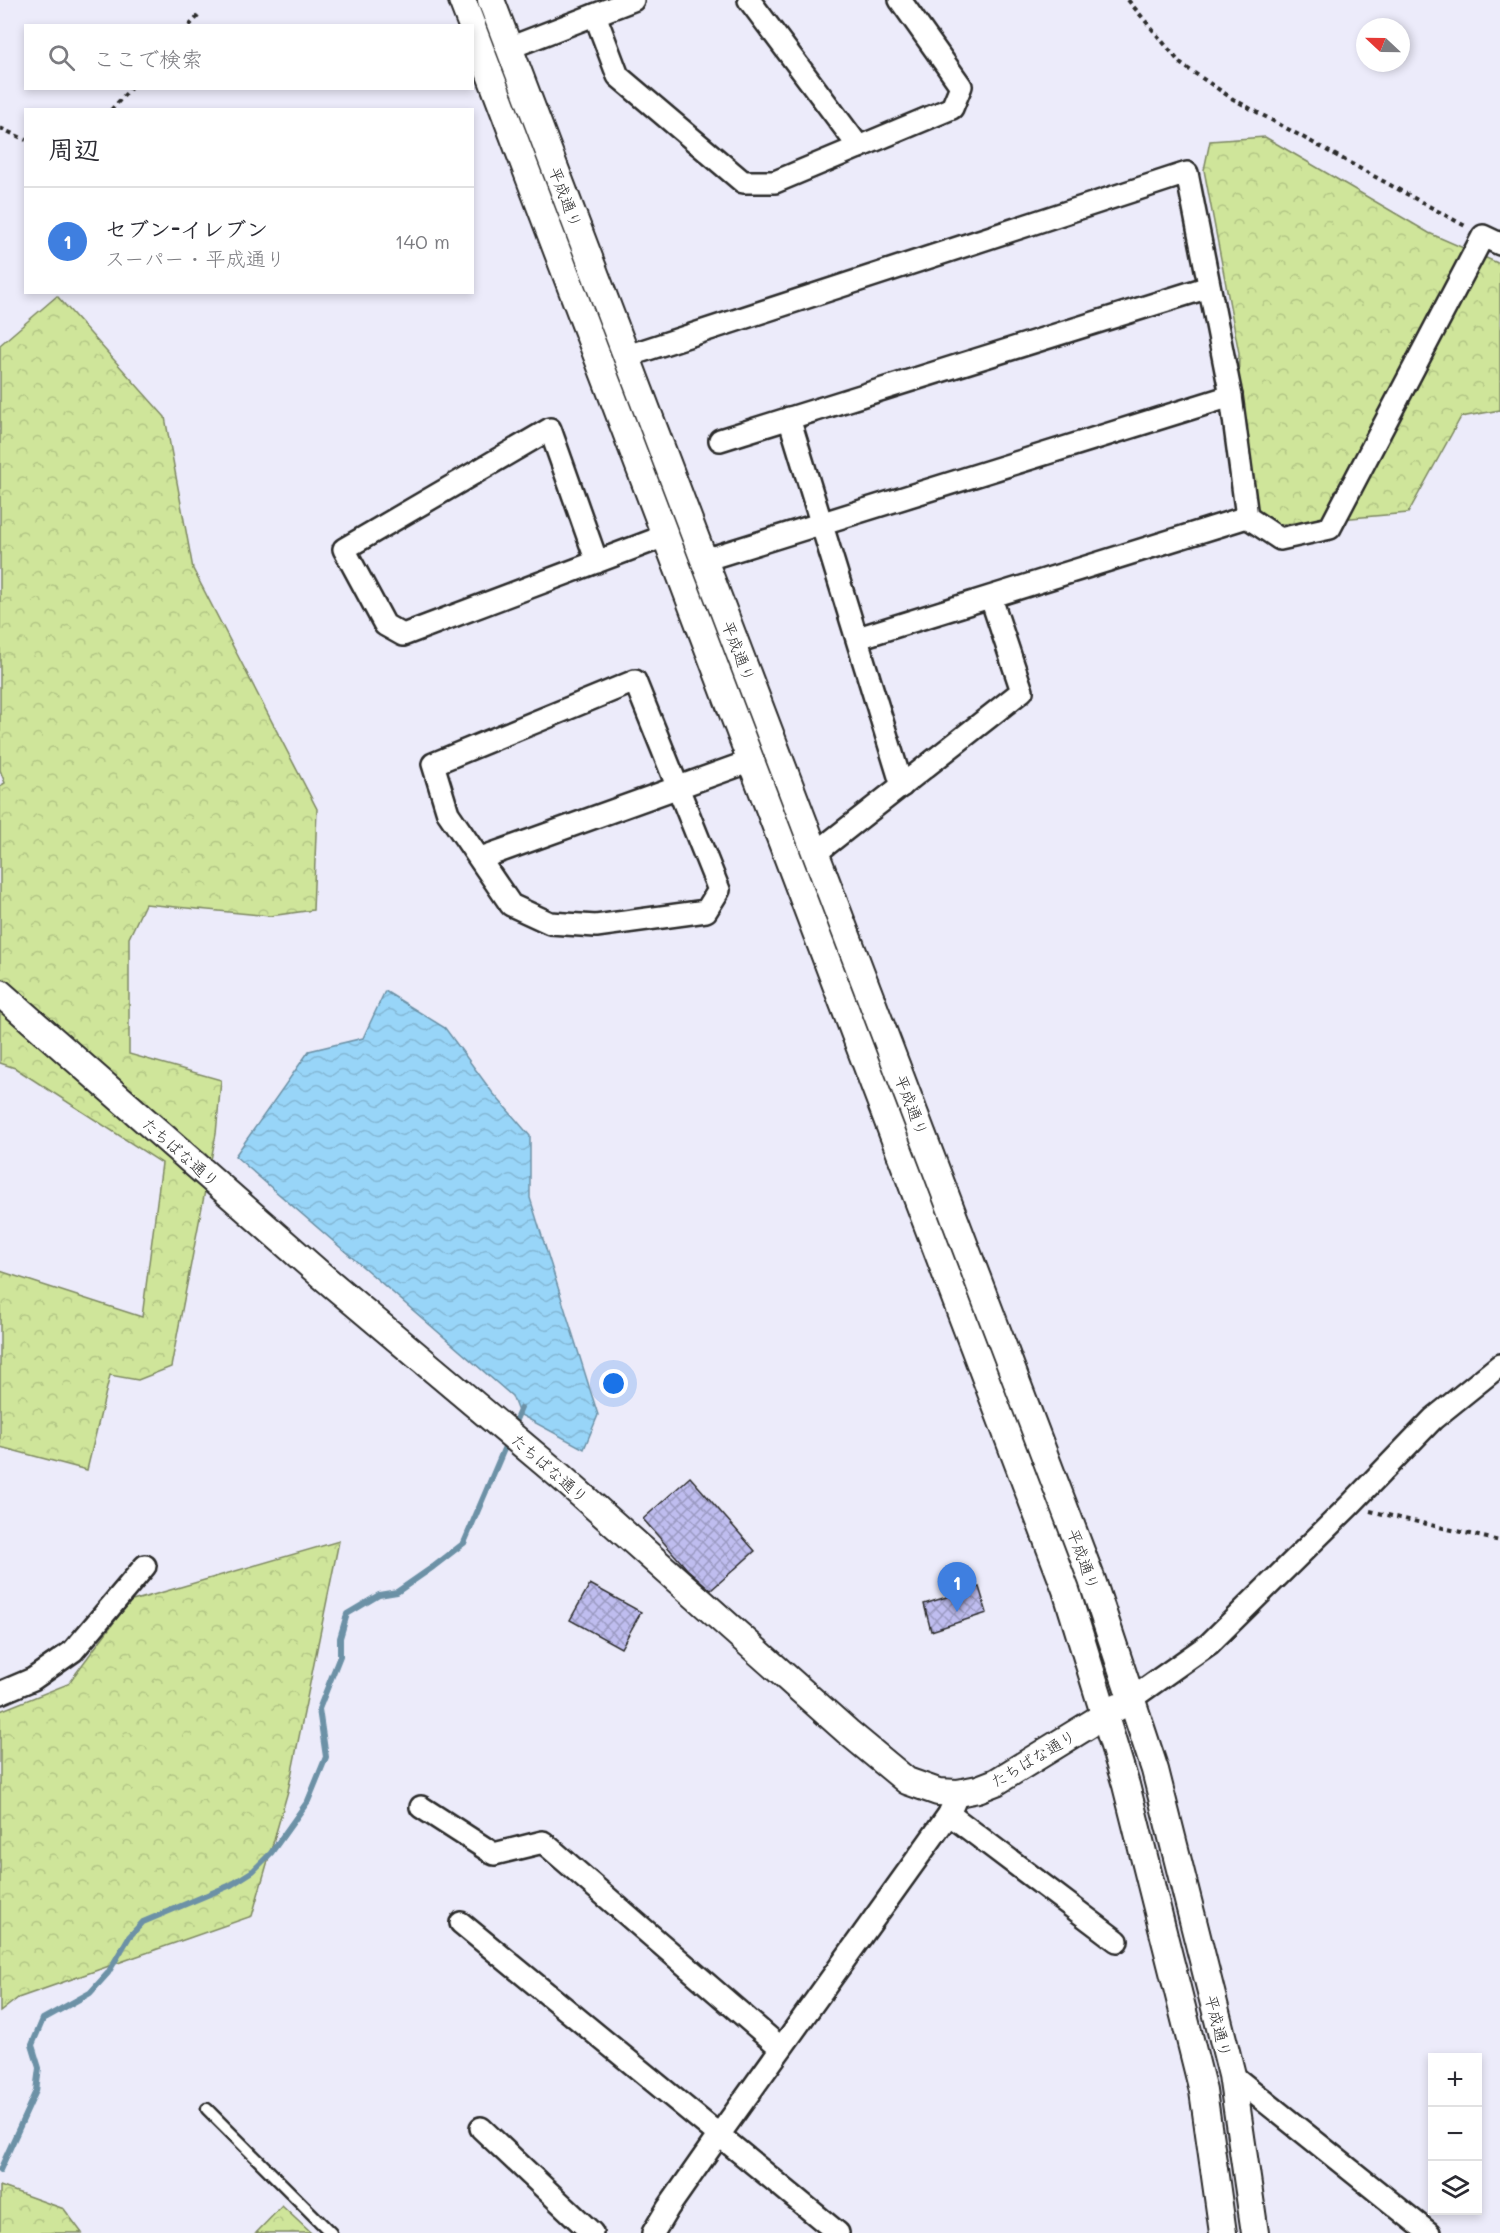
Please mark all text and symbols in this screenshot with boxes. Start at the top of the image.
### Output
north arrow [1356,18,1410,72]
search box [24,24,474,90]
icon: search [45,41,78,74]
text: ここで検索 [93,44,203,73]
text: 周辺 [48,132,100,166]
street label: 平成通り [545,163,587,231]
text: セブン-イレブン [105,214,268,243]
text: 1 [63,228,72,254]
text: 140 m [395,228,450,254]
text: スーパー · 平成通り [105,245,286,271]
street label: 平成通り [718,617,760,685]
street label: 平成通り [891,1071,933,1139]
street label: たちばな通り [138,1113,224,1191]
your location [599,1369,628,1398]
street label: たちばな通り [507,1429,593,1507]
street label: 平成通り [1063,1525,1105,1593]
pin: 1 [938,1562,976,1612]
street label: たちばな通り [987,1724,1079,1792]
street label: 平成通り [1201,1992,1237,2060]
map controls [1428,2053,1482,2215]
button: + [1428,2053,1482,2107]
button: − [1428,2107,1482,2161]
button: layers [1428,2161,1482,2215]

